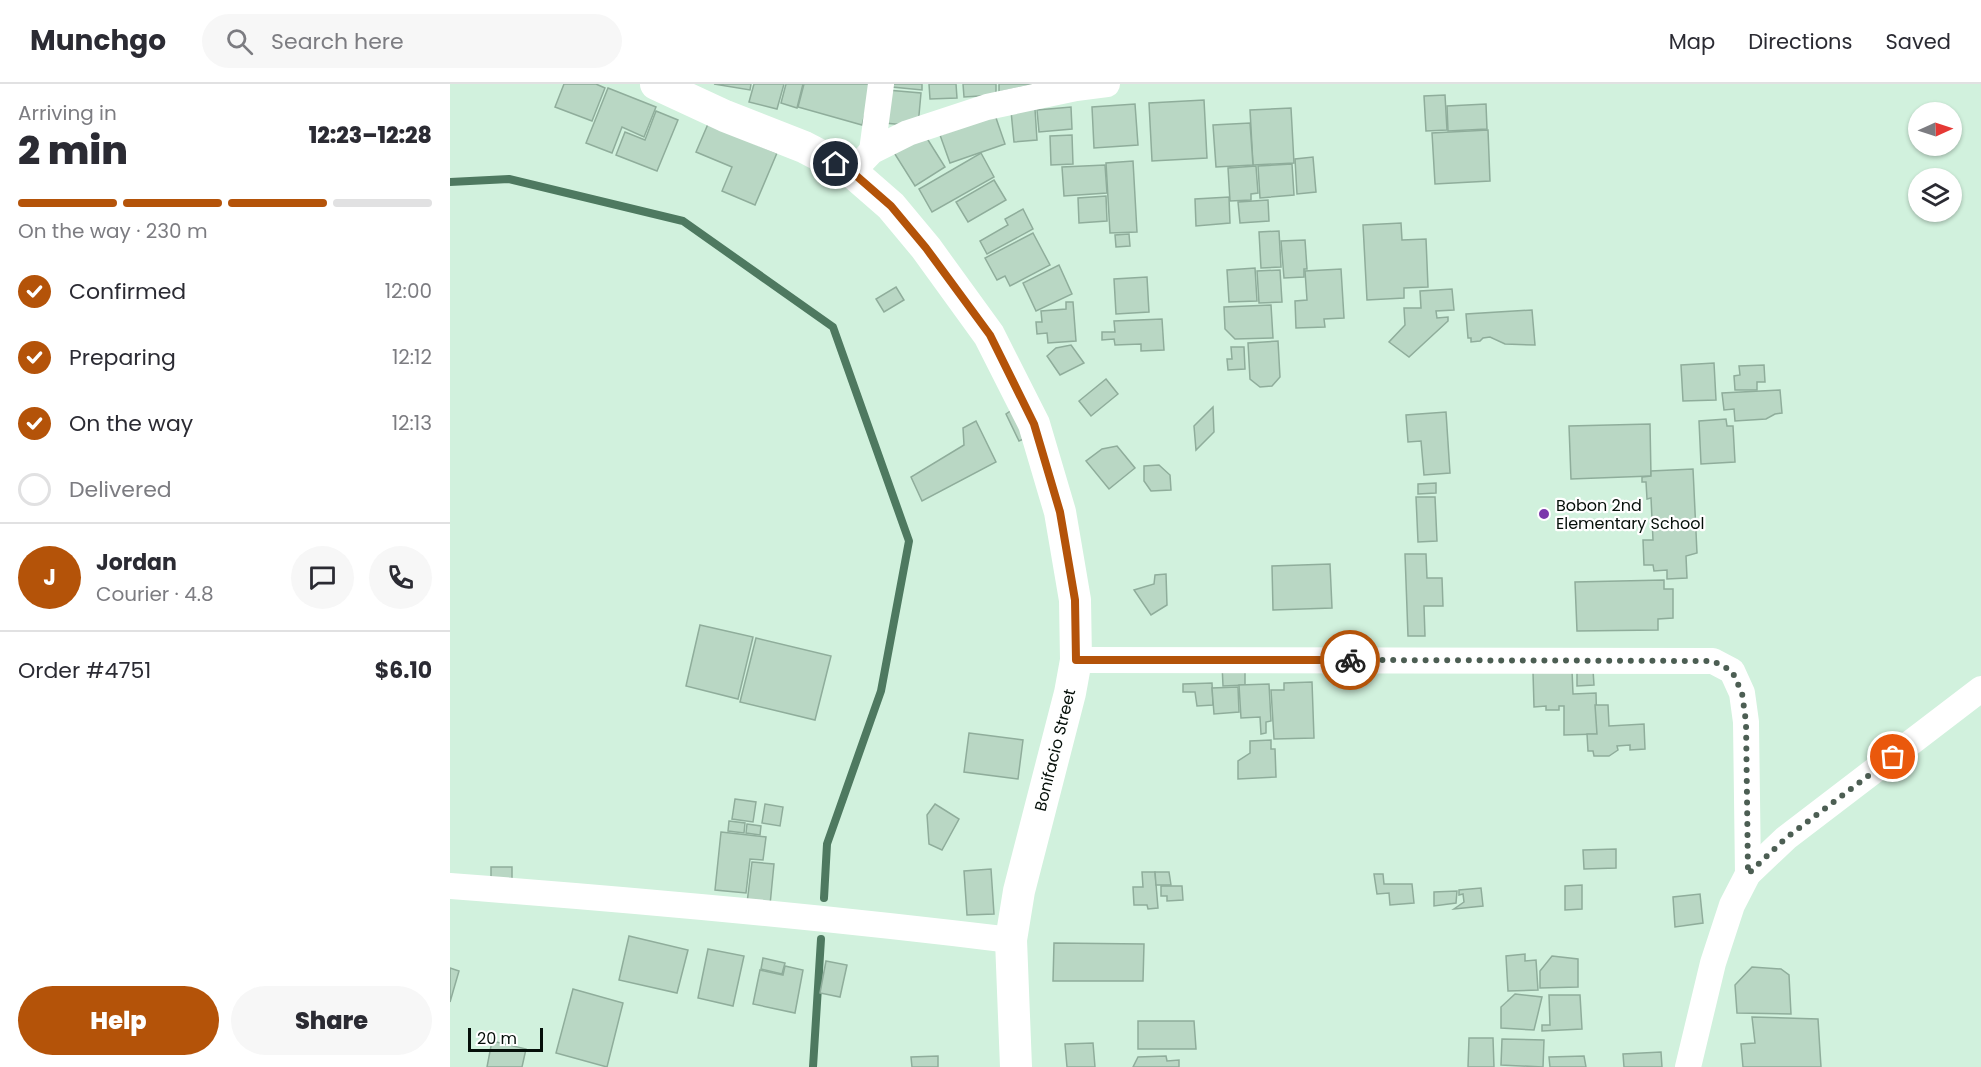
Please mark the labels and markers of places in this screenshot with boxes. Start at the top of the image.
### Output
pin [810,138,861,189]
place label: Bobon 2nd Elementary School [1556,494,1704,535]
marker: Bobon 2nd Elementary School [1537,507,1551,521]
pin [1867,731,1918,782]

